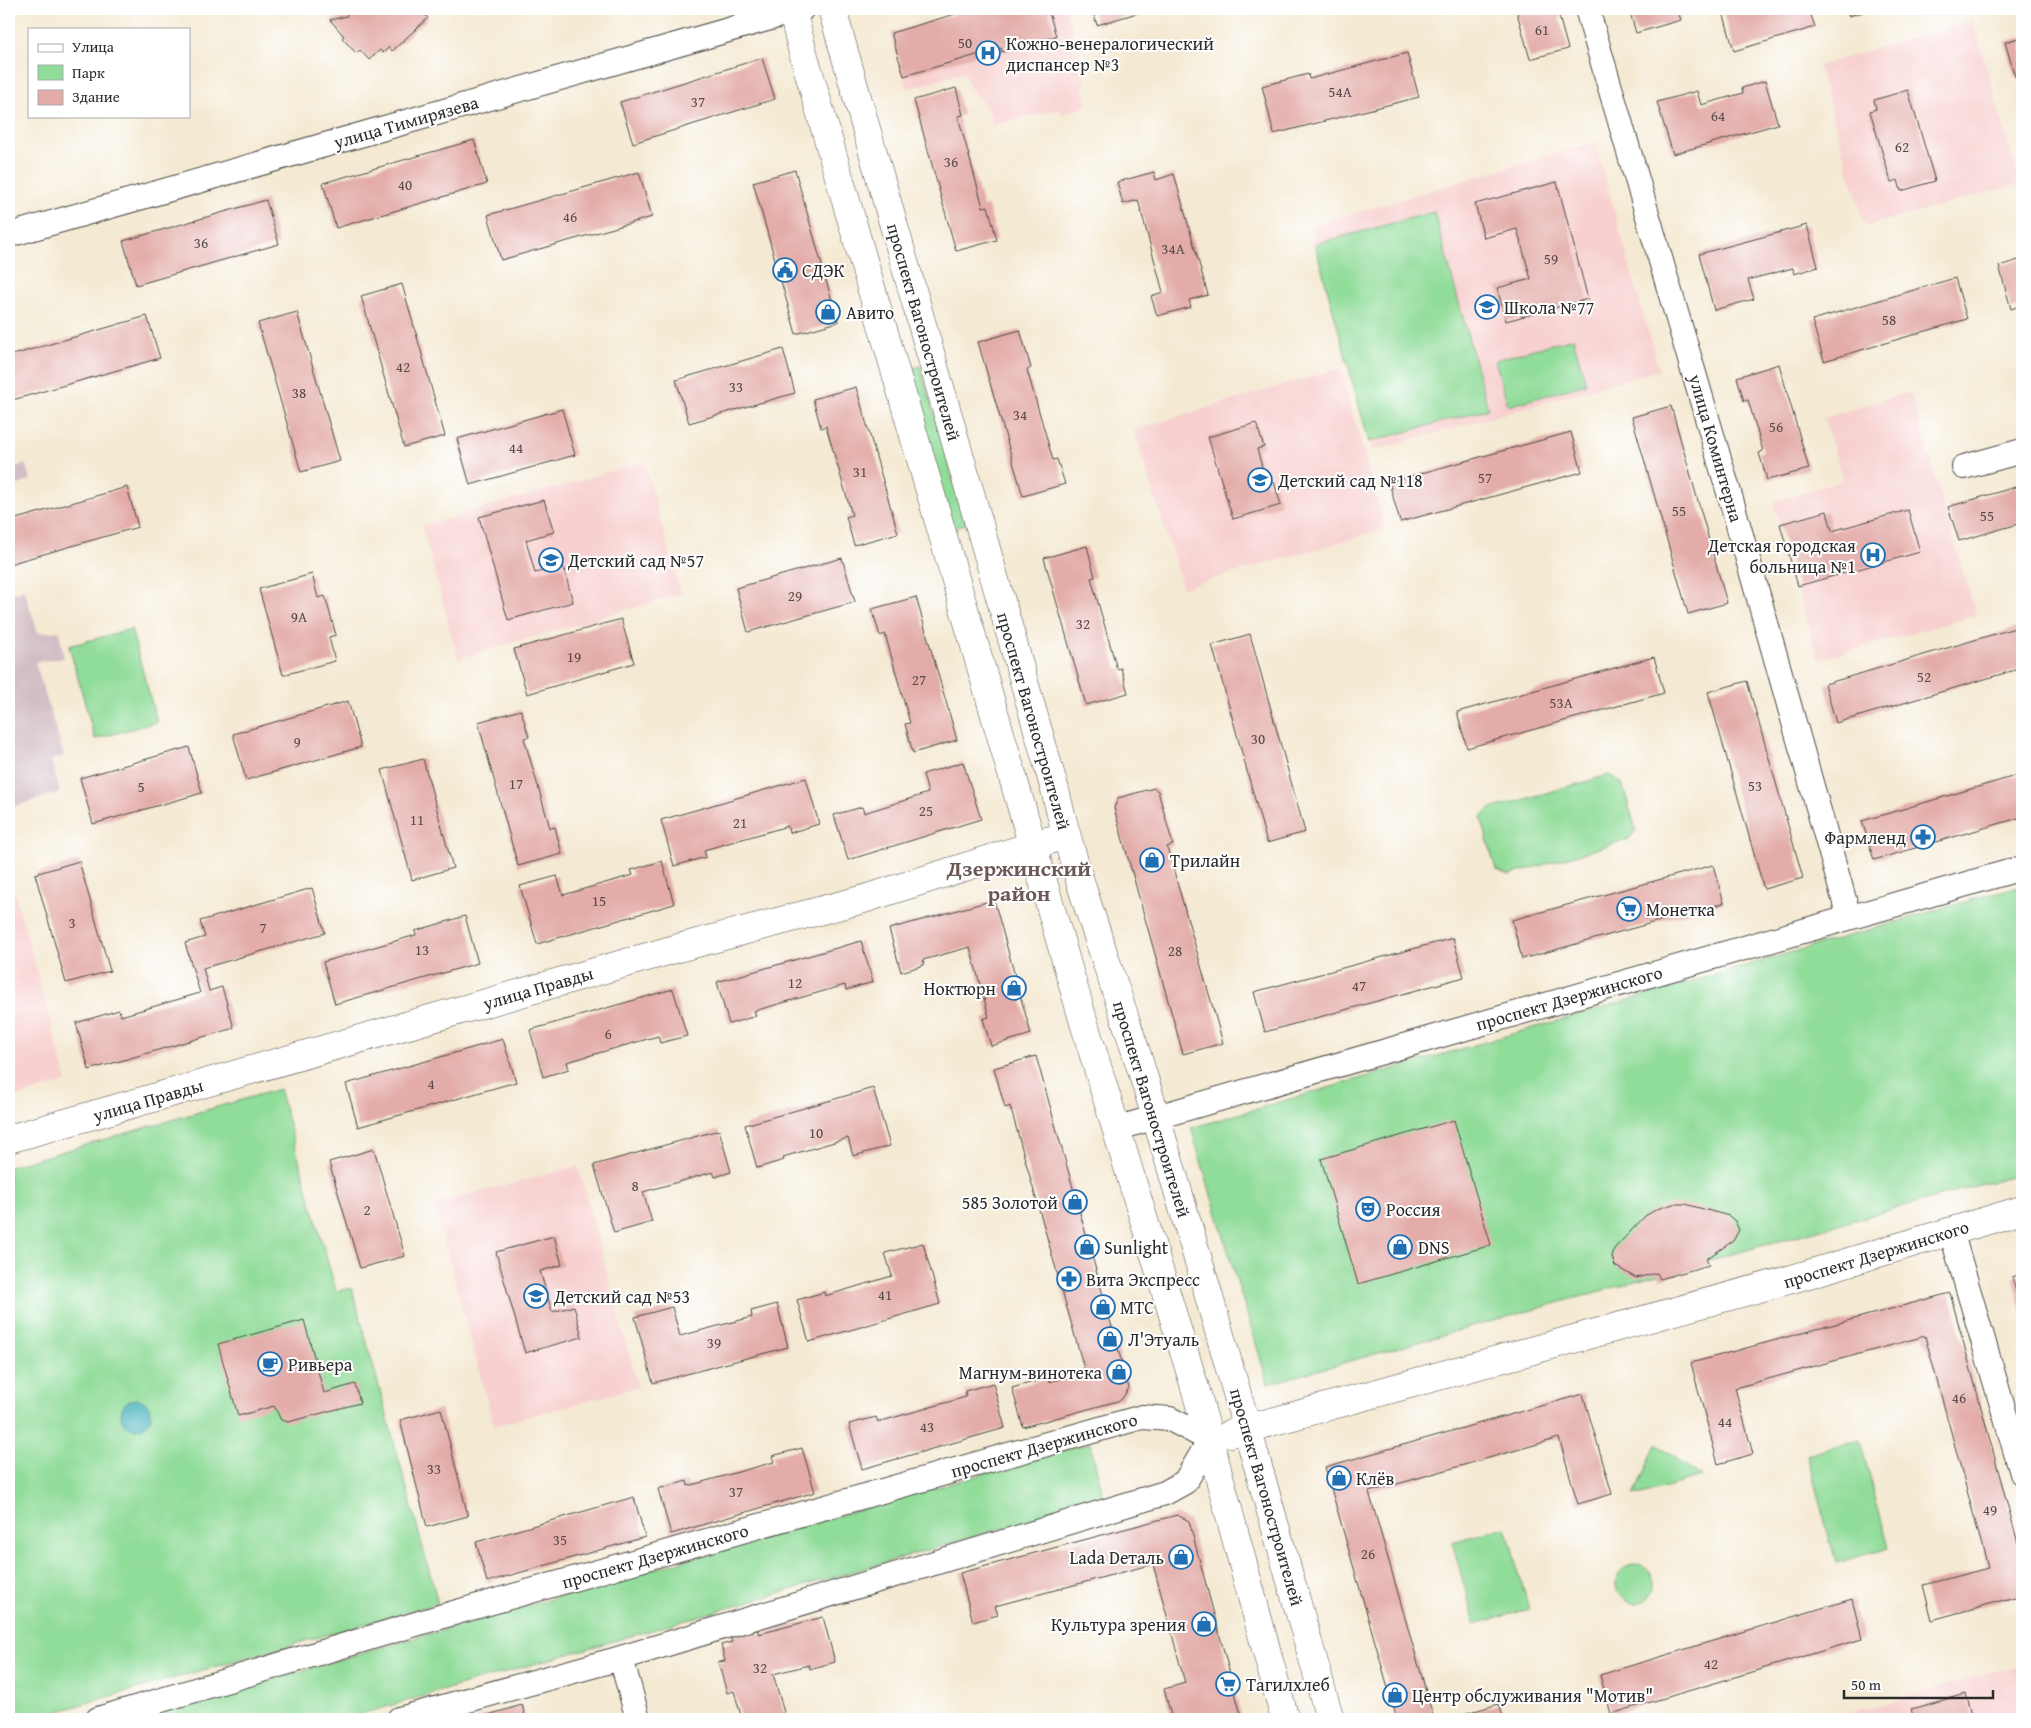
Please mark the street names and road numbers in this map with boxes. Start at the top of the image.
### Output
street label: улица Тимирязева [330,88,482,156]
street label: проспект Вагоностроителей [880,220,968,444]
street label: улица Коминтерна [1682,370,1750,525]
street label: проспект Вагоностроителей [990,609,1078,833]
street label: проспект Дзержинского [1473,958,1665,1038]
street label: улица Правды [479,959,597,1017]
street label: проспект Вагоностроителей [1106,997,1198,1221]
street label: улица Правды [89,1071,207,1129]
street label: проспект Дзержинского [1780,1213,1972,1295]
street label: проспект Вагоностроителей [1223,1385,1311,1609]
street label: проспект Дзержинского [948,1405,1140,1485]
street label: проспект Дзержинского [559,1516,751,1596]

